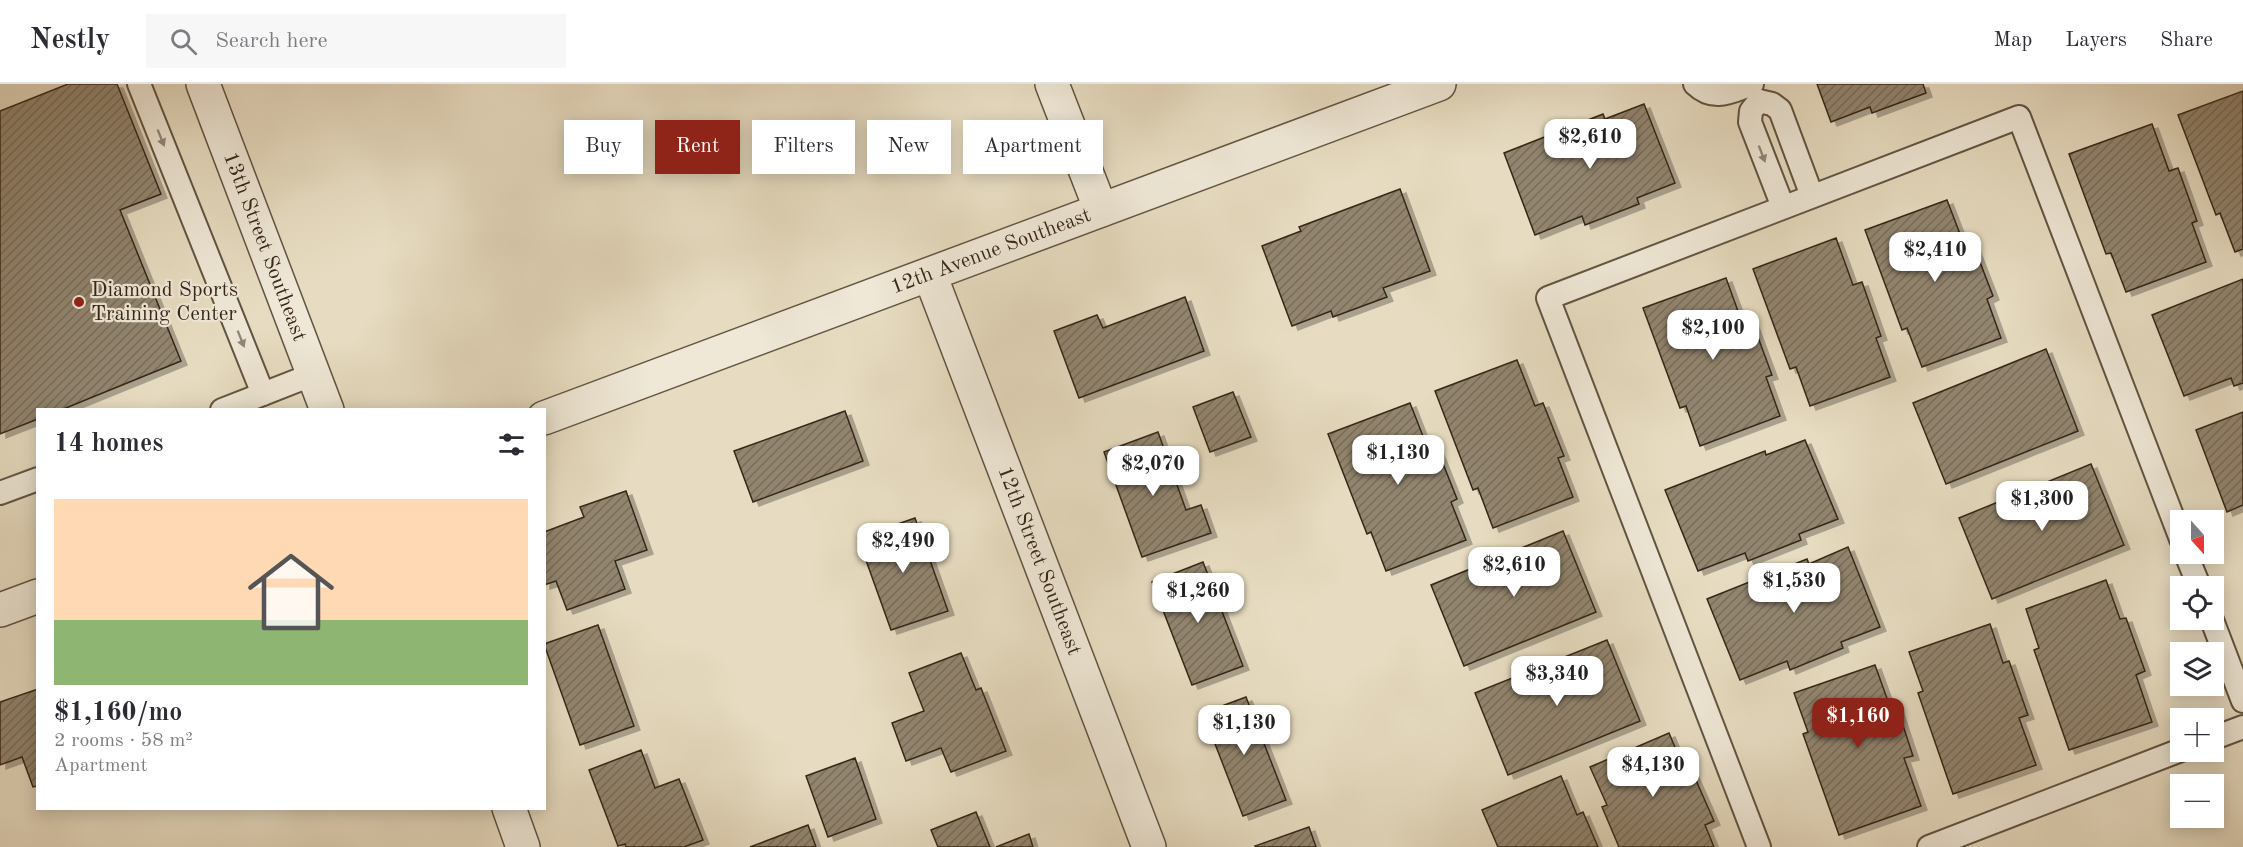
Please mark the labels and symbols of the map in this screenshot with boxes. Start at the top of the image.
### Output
pin: $2,610 [1541,119,1639,170]
one-way arrow [156,130,166,148]
one-way arrow [1758,145,1767,163]
street label: 13th Street Southeast [219,149,310,344]
street label: 12th Avenue Southeast [888,204,1094,298]
pin: $2,410 [1886,232,1984,283]
place label: Diamond Sports Training Center [91,280,238,325]
marker: Diamond Sports Training Center [72,295,86,309]
pin: $2,100 [1664,310,1762,361]
one-way arrow [237,330,246,348]
pin: $1,130 [1349,435,1447,486]
pin: $2,070 [1104,446,1202,497]
street label: 12th Street Southeast [994,463,1085,658]
pin: $1,300 [1993,481,2091,532]
north arrow [2170,510,2224,564]
pin: $2,490 [854,523,952,574]
pin: $2,610 [1465,547,1563,598]
pin: $1,530 [1745,563,1843,614]
pin: $1,260 [1149,573,1247,624]
pin: $3,340 [1508,656,1606,707]
pin: $1,160 [1809,698,1907,749]
pin: $1,130 [1195,705,1293,756]
pin: $4,130 [1604,747,1702,798]

